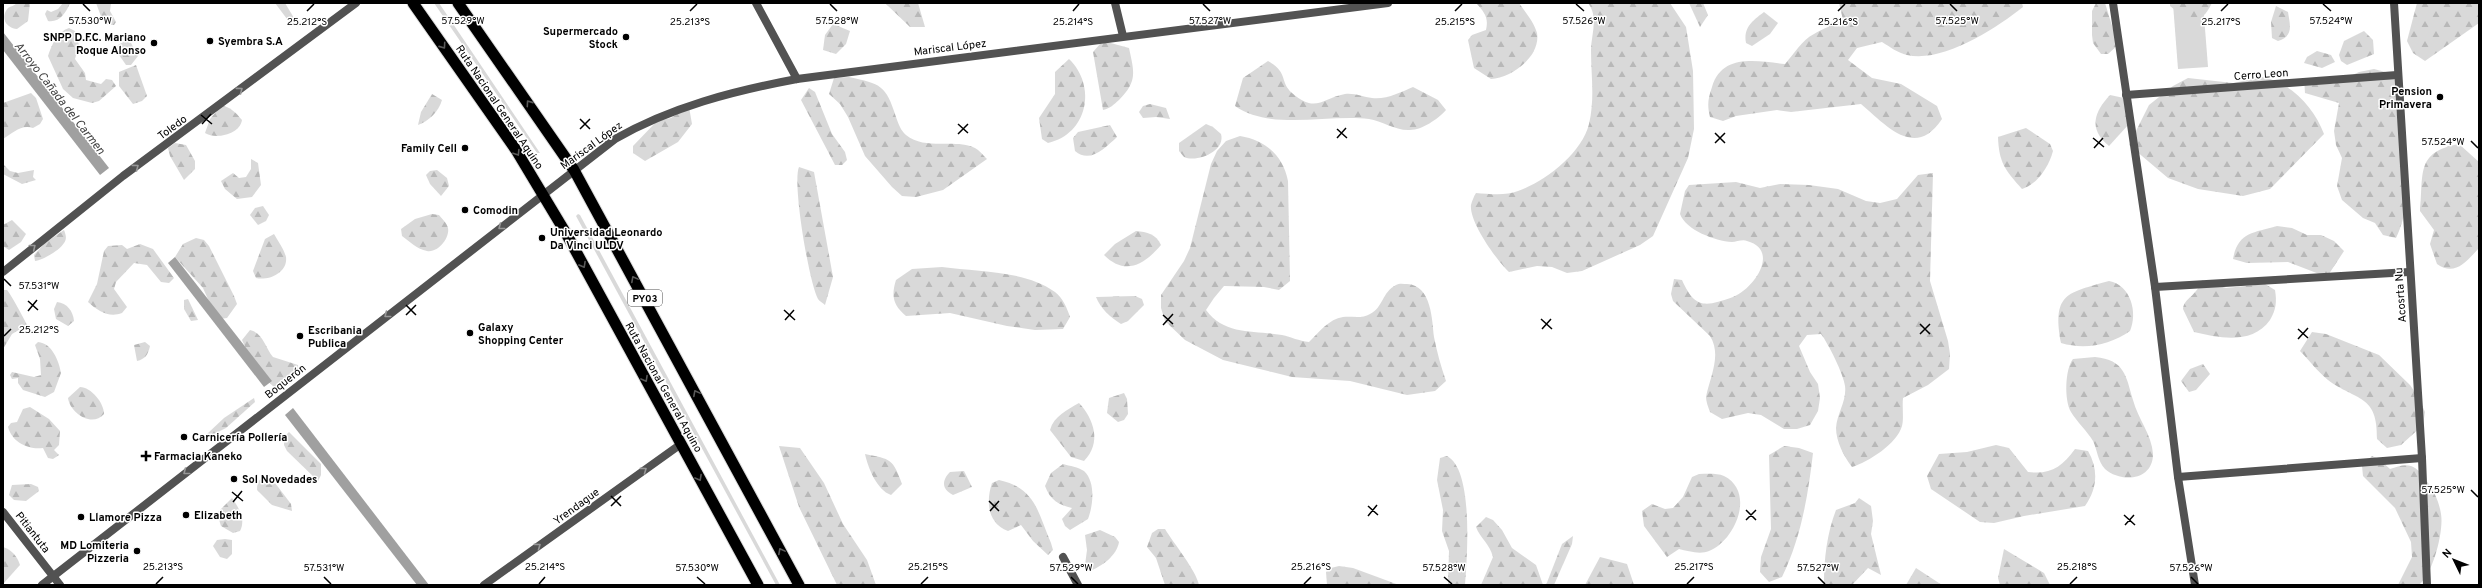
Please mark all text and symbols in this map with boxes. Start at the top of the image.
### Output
text: 57.530°W [68,15,112,28]
text: 57.529°W [441,15,485,28]
text: 57.528°W [815,15,859,28]
text: 57.527°W [1189,15,1231,28]
text: 57.526°W [1562,15,1606,28]
text: 57.525°W [1935,15,1979,28]
text: 57.524°W [2309,15,2353,28]
text: 25.212°S [287,16,327,29]
text: 25.213°S [670,16,710,29]
text: 25.214°S [1053,16,1093,29]
text: 25.215°S [1435,16,1475,29]
text: 25.216°S [1818,16,1858,29]
text: 25.217°S [2201,16,2241,29]
place label: Supermercado Stock [543,25,618,52]
place label: SNPP D.F.C. Mariano Roque Alonso [43,31,146,58]
marker: Supermercado Stock [621,32,631,42]
place label: Syembra S.A [218,35,283,49]
marker: Syembra S.A [205,36,215,46]
street label: Mariscal López [913,37,987,59]
marker: SNPP D.F.C. Mariano Roque Alonso [149,38,159,48]
water label: Arroyo Cañada del Carmen [10,39,109,159]
one-way arrow [438,42,445,49]
street label: Ruta Nacional General Aquino [452,43,546,172]
street label: Cerro Leon [2233,66,2289,84]
place label: Pension Primavera [2379,85,2432,112]
one-way arrow [235,87,242,94]
marker: Pension Primavera [2435,92,2445,102]
one-way arrow [526,100,534,107]
street label: Toledo [155,112,190,143]
street label: Mariscal López [558,119,625,173]
text: 57.524°W [2421,136,2465,149]
place label: Family Cell [401,142,457,156]
marker: Family Cell [460,143,470,153]
one-way arrow [513,149,520,156]
one-way arrow [131,165,138,172]
place label: Comodin [473,204,518,218]
marker: Comodin [460,205,470,215]
one-way arrow [498,223,505,230]
place label: Universidad Leonardo Da Vinci ULDV [550,226,663,253]
marker: Universidad Leonardo Da Vinci ULDV [537,233,547,243]
one-way arrow [29,245,36,252]
one-way arrow [578,261,586,268]
street label: Acosrta Nu [2392,267,2410,323]
one-way arrow [632,276,639,283]
text: 57.531°W [18,280,60,293]
road number: PY03 [628,290,662,306]
one-way arrow [385,311,392,318]
street label: Ruta Nacional General Aquino [621,320,705,455]
place label: Galaxy Shopping Center [478,321,564,348]
text: 25.212°S [19,324,59,337]
place label: Escribania Publica [308,324,362,351]
marker: Galaxy Shopping Center [465,328,475,338]
marker: Escribania Publica [295,331,305,341]
street label: Boquerón [262,361,309,402]
one-way arrow [641,375,648,382]
one-way arrow [693,390,701,397]
place label: Carnicería Pollería [192,431,287,445]
marker: Carnicería Pollería [179,432,189,442]
place label: Farmacia Kaneko [154,450,242,464]
marker: Farmacia Kaneko [141,451,151,461]
one-way arrow [640,467,647,475]
one-way arrow [183,468,190,475]
place label: Sol Novedades [242,473,317,487]
marker: Sol Novedades [229,474,239,484]
one-way arrow [695,474,702,481]
text: 57.525°W [2421,484,2465,497]
street label: Yrendague [551,485,602,528]
street label: Pitiantuta [12,509,53,556]
place label: Elizabeth [194,509,242,523]
marker: Elizabeth [181,510,191,520]
place label: Llamore Pizza [89,511,162,525]
marker: Llamore Pizza [76,512,86,522]
place label: MD Lomiteria Pizzeria [60,539,129,566]
north arrow [2434,540,2474,580]
one-way arrow [534,544,541,551]
marker: MD Lomiteria Pizzeria [132,546,142,556]
text: N [2440,546,2455,562]
one-way arrow [778,547,785,555]
text: 25.213°S [143,561,183,574]
text: 25.214°S [525,561,565,574]
text: 25.215°S [908,561,948,574]
text: 25.216°S [1291,561,1331,574]
text: 25.217°S [1674,561,1714,574]
text: 25.218°S [2057,561,2097,574]
text: 57.531°W [303,562,345,575]
text: 57.530°W [675,562,719,575]
text: 57.529°W [1049,562,1093,575]
text: 57.528°W [1422,562,1466,575]
text: 57.527°W [1797,562,1839,575]
text: 57.526°W [2169,562,2213,575]

